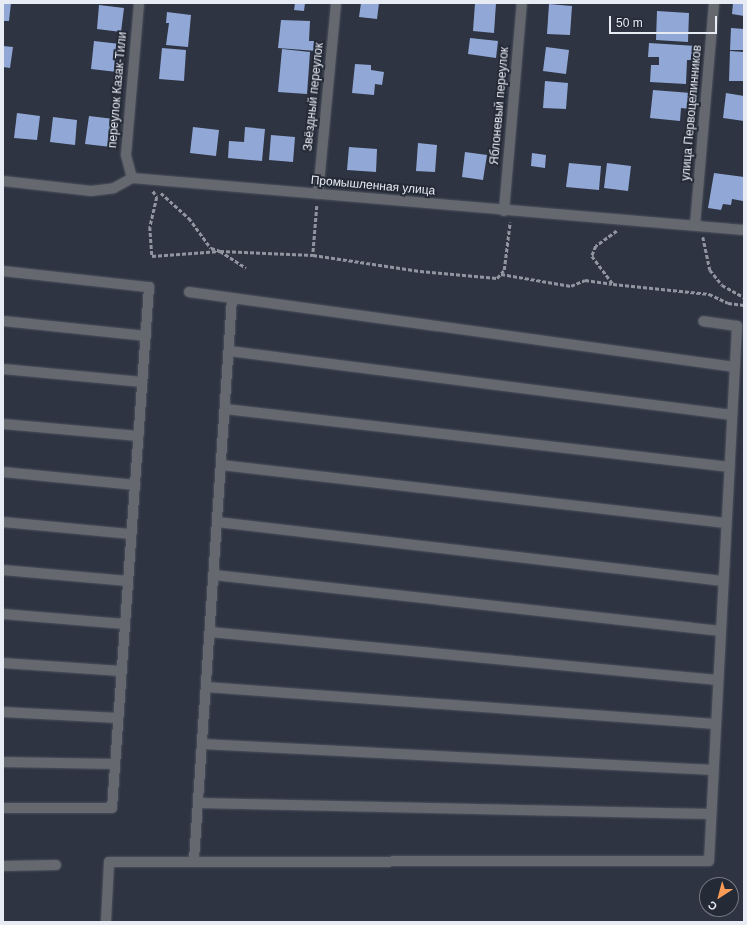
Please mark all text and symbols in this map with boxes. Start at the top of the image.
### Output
scale bar [611,8,719,34]
text: 50 m [616,16,643,30]
street label: переулок Казак-Тили [106,31,130,149]
street label: Звёздный переулок [301,42,327,152]
street label: улица Первоцелинников [679,44,705,182]
street label: Яблоневый переулок [488,46,512,166]
street label: Промышленная улица [310,173,436,199]
north arrow [699,877,739,917]
text: С [706,899,719,913]

